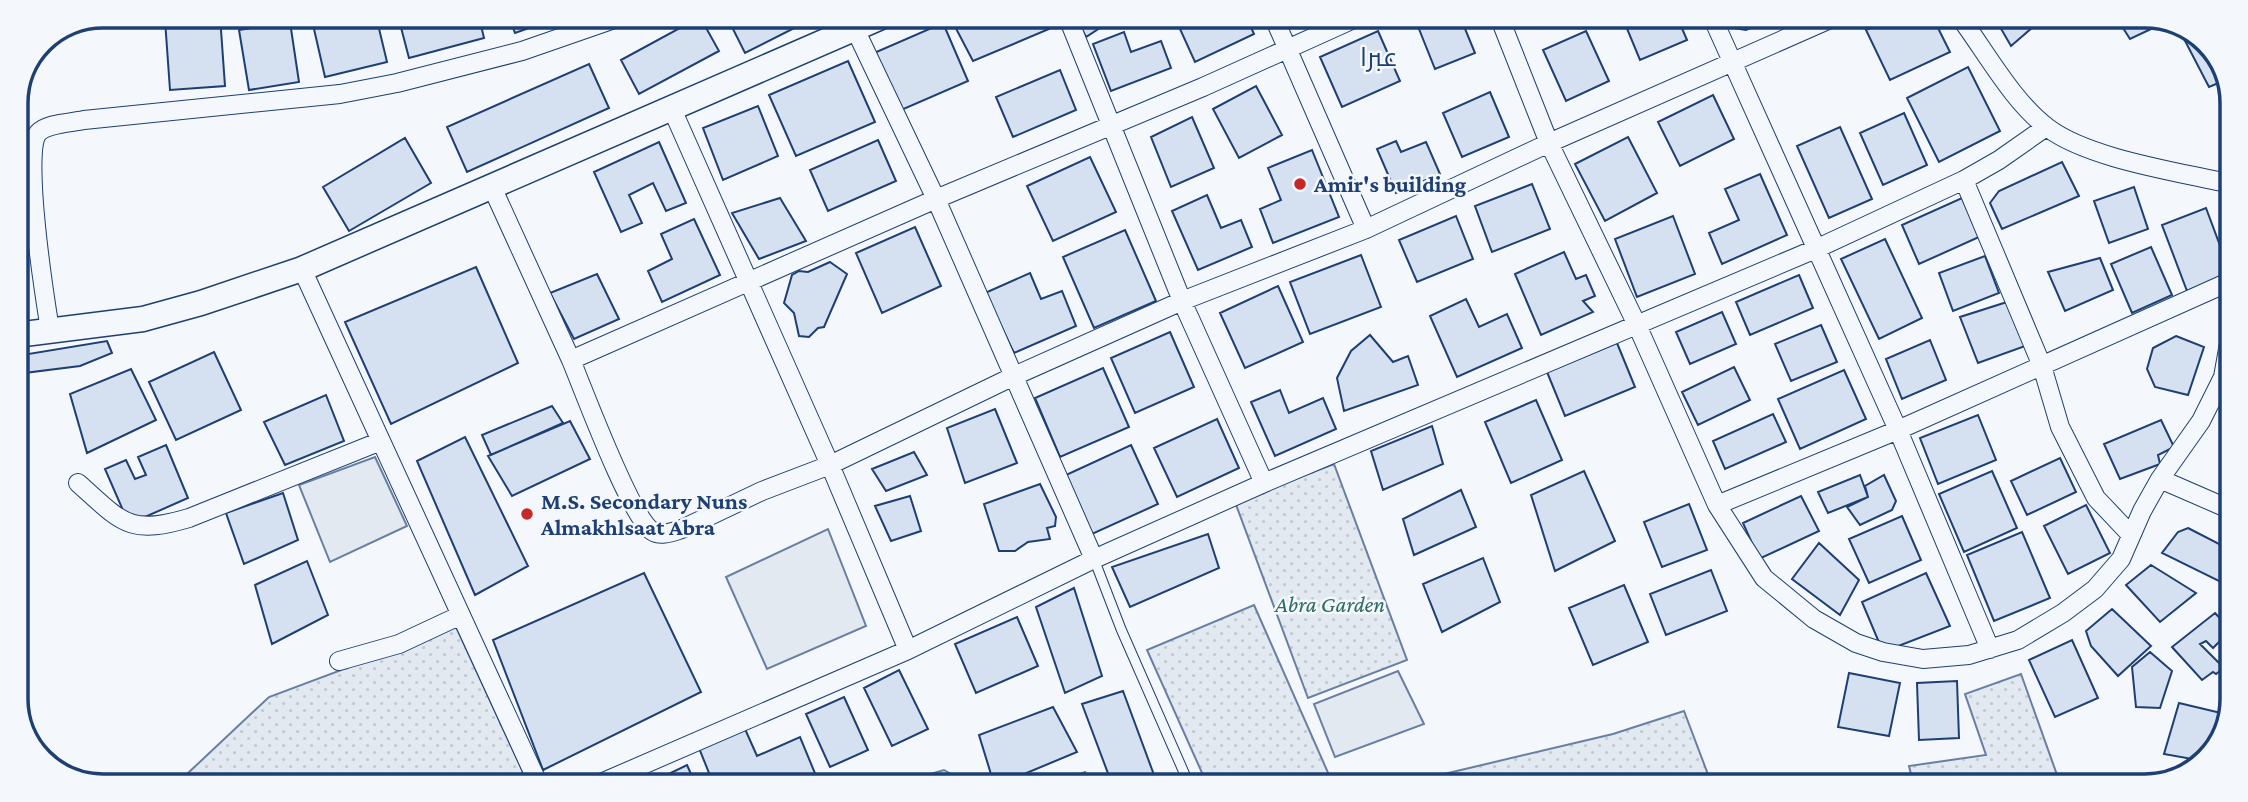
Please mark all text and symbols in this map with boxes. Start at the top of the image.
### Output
district label: عبرا [1360,43,1398,72]
place label: Amir's building [1313,171,1467,197]
marker: Amir's building [1292,176,1308,192]
place label: M.S. Secondary Nuns Almakhlsaat Abra [540,488,747,540]
marker: M.S. Secondary Nuns Almakhlsaat Abra [519,506,535,522]
park label: Abra Garden [1274,591,1385,617]

